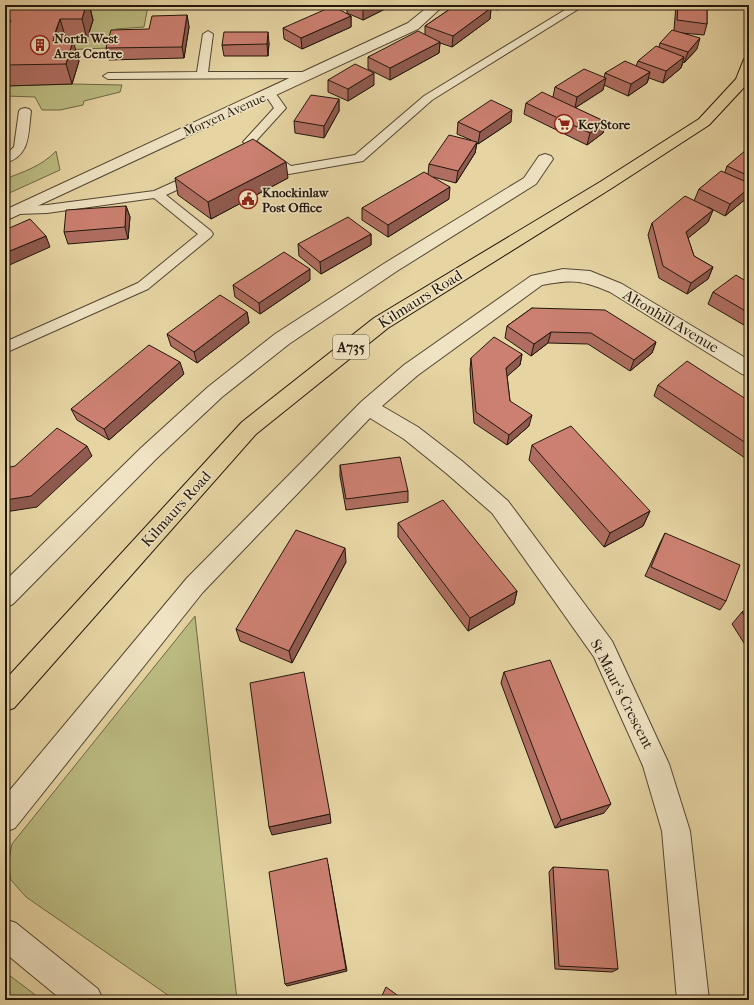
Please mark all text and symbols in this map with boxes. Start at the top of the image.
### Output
place label: North West Area Centre [53,31,123,61]
building icon: North West Area Centre [29,34,51,56]
street label: Morven Avenue [181,89,268,139]
supermarket icon: KeyStore [553,113,575,135]
place label: KeyStore [578,117,631,133]
place label: Knockinlaw Post Office [262,185,330,215]
public building icon: Knockinlaw Post Office [237,188,259,210]
street label: Kilmaurs Road [375,266,466,332]
street label: Altonhill Avenue [619,285,722,357]
road number: A735 [333,335,369,359]
street label: Kilmaurs Road [137,467,215,551]
street label: St Maur's Crescent [587,636,658,753]

